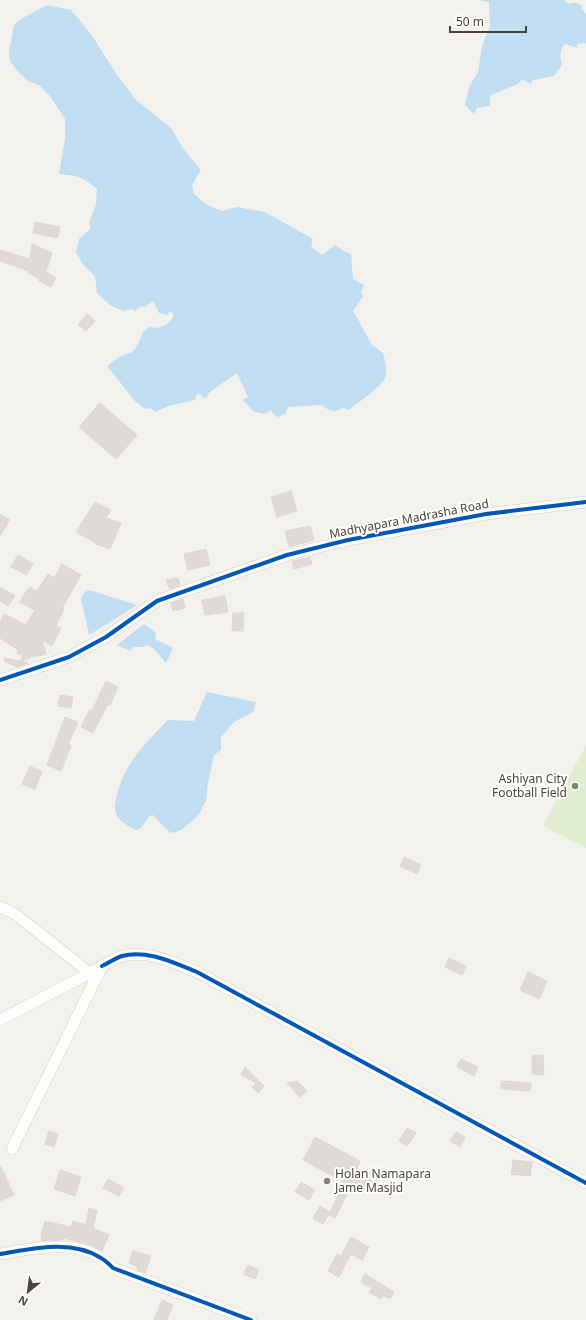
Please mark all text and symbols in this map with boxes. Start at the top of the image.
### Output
scale bar [450,8,526,34]
text: 50 m [456,13,484,30]
street label: Madhyapara Madrasha Road [328,495,490,542]
place label: Ashiyan City Football Field [492,770,568,801]
marker: Ashiyan City Football Field [570,781,580,791]
place label: Holan Namapara Jame Masjid [334,1165,431,1196]
marker: Holan Namapara Jame Masjid [322,1176,332,1186]
north arrow [8,1272,48,1312]
text: N [15,1292,30,1310]

